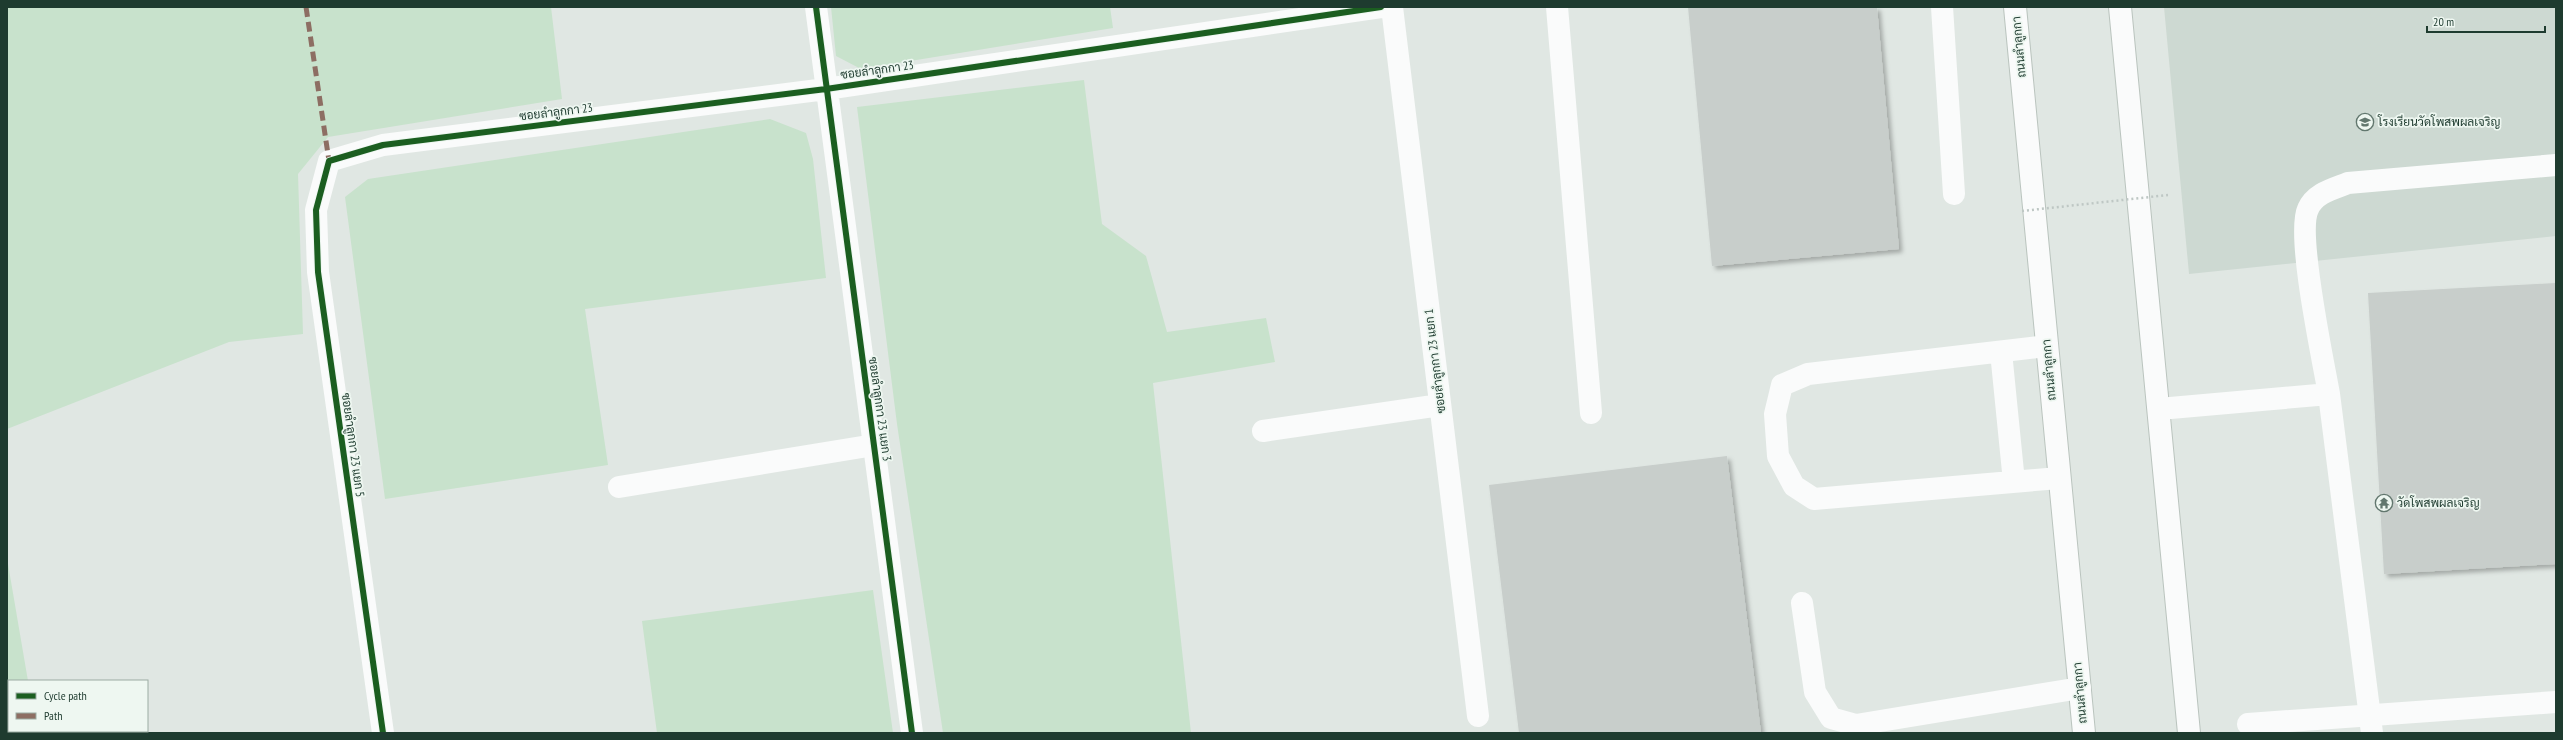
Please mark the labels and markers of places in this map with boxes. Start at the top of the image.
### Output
school or university icon: โรงเรียนวัดโพสพผลเจริญ [2355,112,2375,132]
place label: โรงเรียนวัดโพสพผลเจริญ [2377,114,2501,129]
temple icon: วัดโพสพผลเจริญ [2374,493,2394,513]
place label: วัดโพสพผลเจริญ [2397,495,2480,510]

